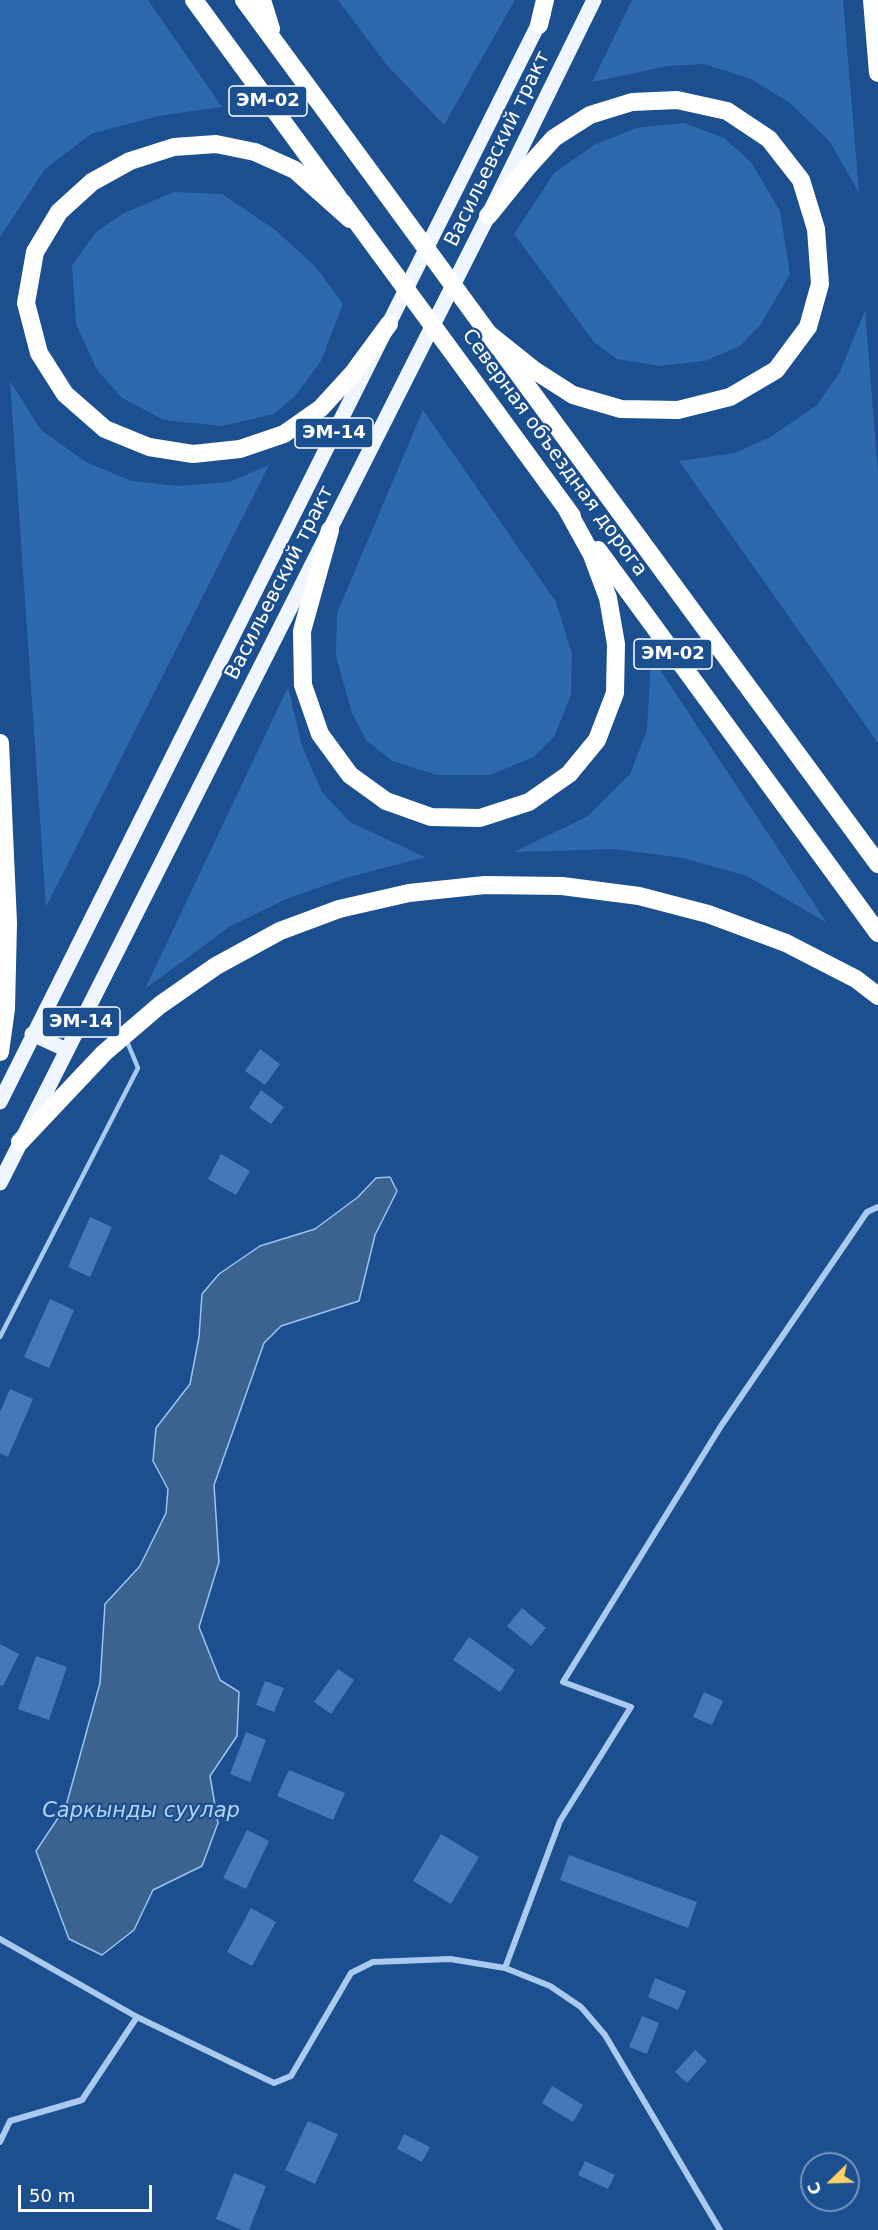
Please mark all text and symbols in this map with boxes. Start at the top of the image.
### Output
street label: Васильевский тракт [440,47,556,251]
road number: ЭМ-02 [229,86,307,116]
street label: Северная объездная дорога [456,325,652,581]
road number: ЭМ-14 [295,418,373,448]
street label: Васильевский тракт [221,482,339,684]
road number: ЭМ-02 [634,639,712,669]
road number: ЭМ-14 [42,1007,120,1037]
water label: Саркынды суулар [42,1799,240,1825]
north arrow [800,2152,860,2212]
scale bar [21,2173,154,2211]
text: С [804,2179,826,2198]
text: 50 m [29,2185,75,2206]

